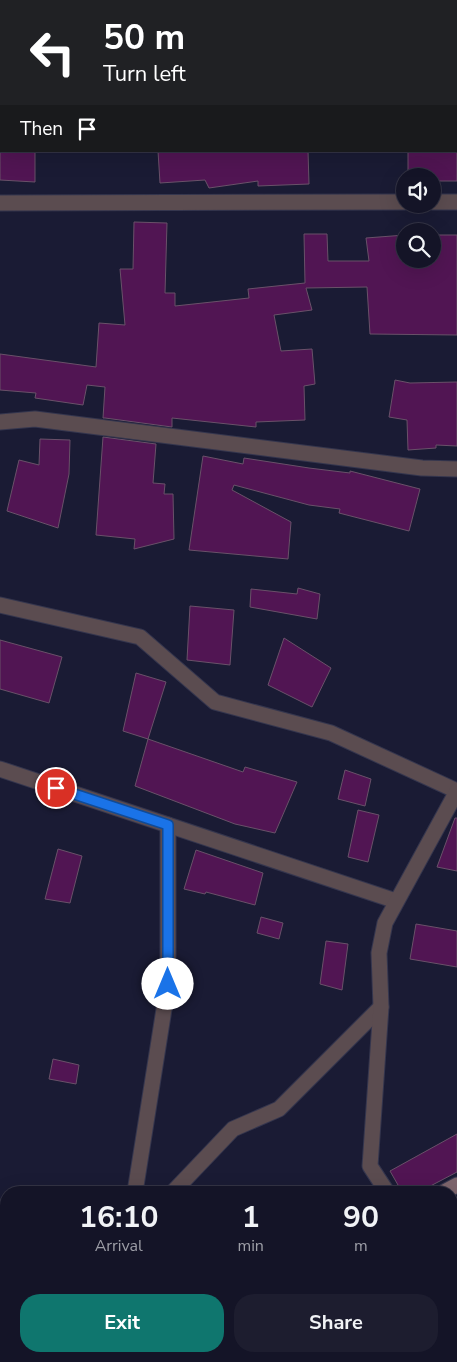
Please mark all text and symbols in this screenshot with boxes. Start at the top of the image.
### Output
text: 50 m [103,14,185,61]
icon: left [20,20,85,85]
text: Turn left [103,59,186,89]
icon: arrive [73,115,101,143]
text: Then [20,116,63,142]
map controls [396,168,441,268]
button: sound [396,168,441,213]
button: search [396,223,441,268]
pin [35,767,77,809]
icon: arrive [42,774,70,802]
position arrow [141,957,193,1009]
text: 16:10 [79,1197,158,1238]
text: 1 [242,1197,260,1238]
text: 90 [343,1197,379,1238]
text: Arrival [95,1235,143,1257]
text: min [237,1235,264,1257]
text: m [354,1235,368,1257]
button: Exit [20,1294,224,1352]
button: Share [234,1294,438,1352]

